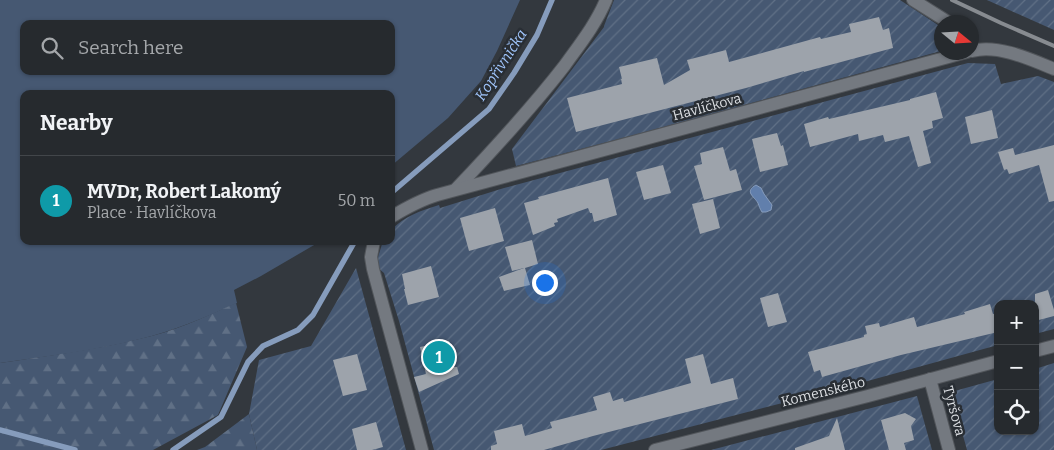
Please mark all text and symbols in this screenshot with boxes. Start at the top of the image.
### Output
north arrow [934,15,979,60]
search box [20,20,395,75]
water label: Kopřivnička [471,26,531,104]
icon: search [38,34,66,62]
text: Search here [78,36,183,59]
street label: Havlíčkova [671,90,744,124]
text: Nearby [40,110,113,136]
text: MVDr, Robert Lakomý [87,180,281,203]
text: 1 [53,191,59,210]
text: 50 m [338,191,375,210]
text: Place · Havlíčkova [87,203,217,222]
your location [532,270,558,296]
map controls [994,300,1039,435]
button: + [994,300,1039,345]
pin: 1 [423,338,455,376]
button: − [994,345,1039,390]
street label: Komenského [779,373,867,411]
street label: Tyršova [939,384,969,438]
button: locate [994,390,1039,435]

